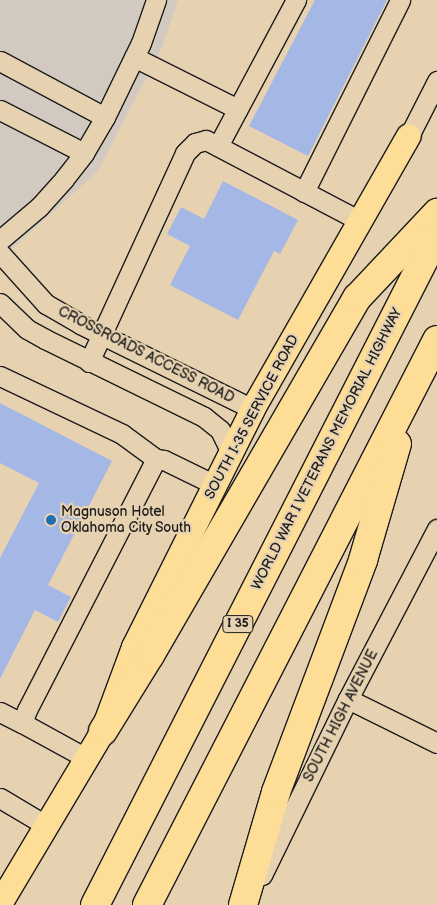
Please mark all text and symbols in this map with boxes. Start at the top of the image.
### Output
street label: CROSSROADS ACCESS ROAD [55,303,237,407]
street label: WORLD WAR I VETERANS MEMORIAL HIGHWAY [248,305,406,593]
street label: SOUTH I-35 SERVICE ROAD [201,332,303,502]
place label: Magnuson Hotel Oklahoma City South [61,504,192,536]
marker: Magnuson Hotel Oklahoma City South [45,514,57,526]
road number: I 35 [222,614,254,634]
street label: SOUTH HIGH AVENUE [300,647,382,785]

